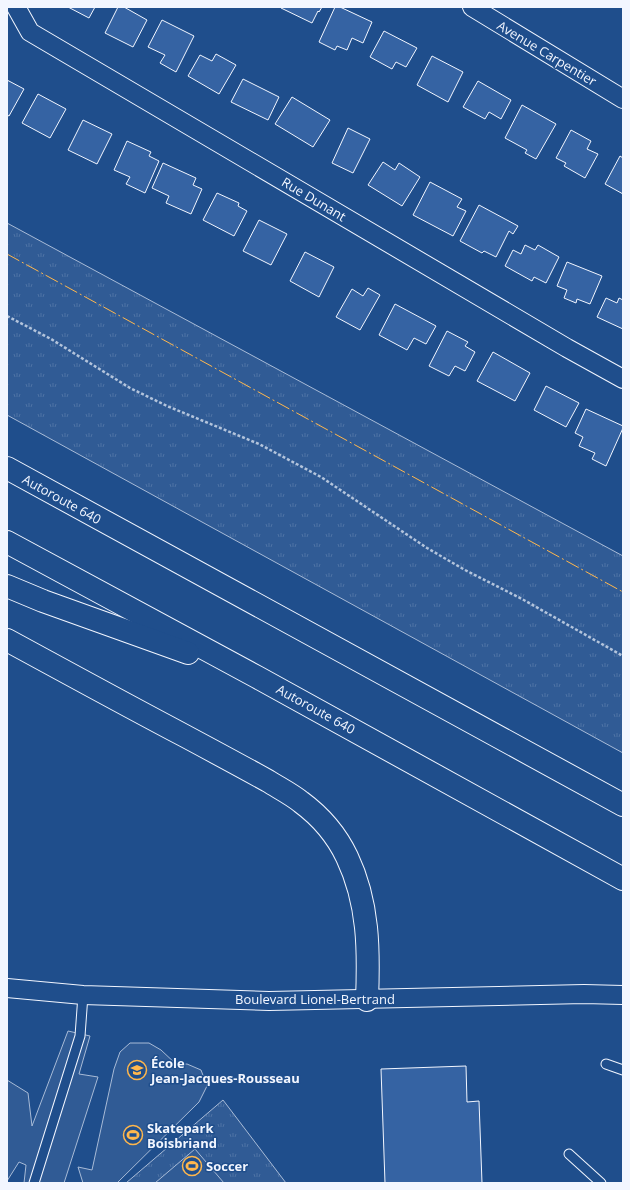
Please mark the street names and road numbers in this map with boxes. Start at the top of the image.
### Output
street label: Avenue Carpentier [494,16,601,90]
street label: Rue Dunant [279,173,350,225]
street label: Autoroute 640 [19,470,105,528]
street label: Autoroute 640 [273,680,359,738]
street label: Boulevard Lionel-Bertrand [235,990,395,1008]

